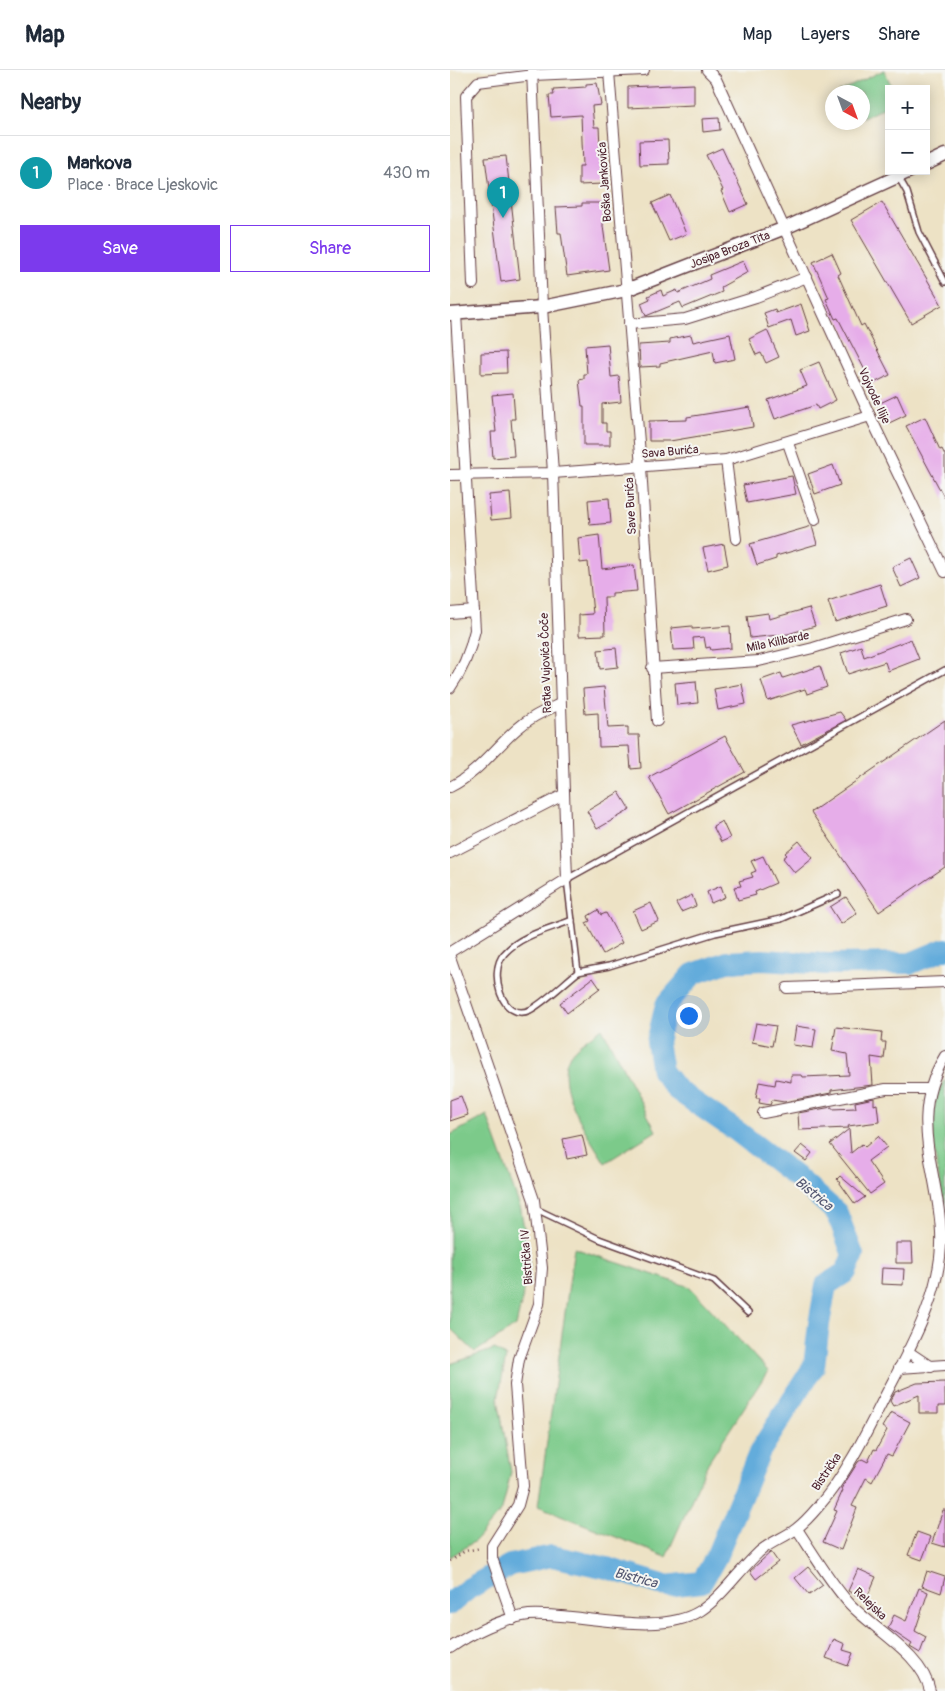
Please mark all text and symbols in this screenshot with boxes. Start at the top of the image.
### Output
text: Map [25,20,65,49]
text: Map [743,23,772,46]
text: Layers [800,23,850,46]
text: Share [878,23,920,46]
north arrow [825,85,870,130]
map controls [885,85,930,175]
button: + [885,85,930,130]
text: Nearby [20,89,81,116]
button: − [885,130,930,175]
street label: Boška Jankovića [595,141,615,223]
text: Markova [67,151,132,175]
text: 1 [33,163,39,183]
text: 430 m [383,163,430,183]
text: Place · Brace Ljeskovic [67,175,218,195]
pin: 1 [487,177,519,218]
button: Save [20,225,220,272]
button: Share [230,225,430,272]
street label: Josipa Broza Tita [688,228,773,272]
street label: Vojvode Ilije [855,366,894,426]
street label: Sava Burića [641,442,700,462]
street label: Save Burića [622,476,640,535]
street label: Ratka Vujovića Čoče [536,612,555,714]
street label: Mila Kilibarde [745,628,811,656]
your location [676,1003,702,1029]
water label: Bistrica [792,1174,837,1215]
street label: Bistrička IV [518,1229,536,1285]
street label: Bistrička [809,1450,845,1494]
water label: Bistrica [613,1564,661,1592]
street label: Relejska [850,1585,890,1624]

